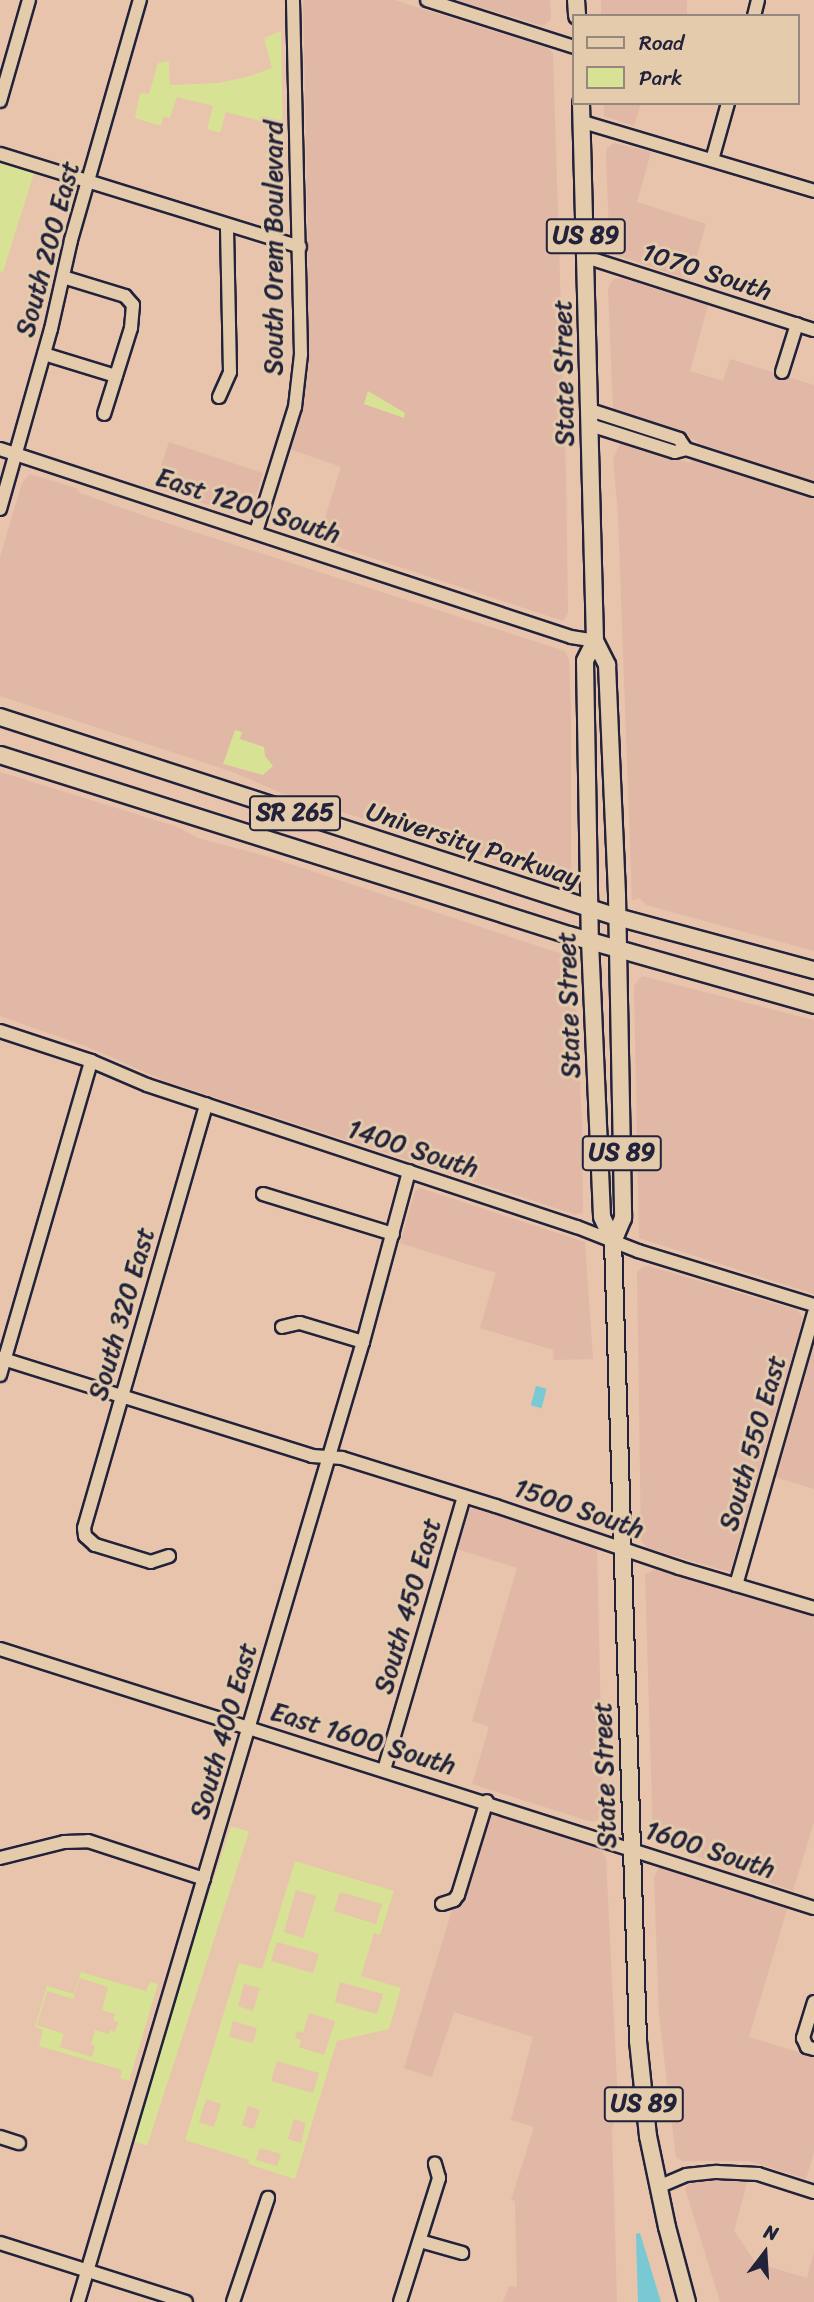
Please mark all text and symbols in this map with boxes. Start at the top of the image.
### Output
legend [572,14,800,105]
text: Road [639,24,684,62]
text: Park [639,59,682,97]
street label: South Orem Boulevard [258,120,290,376]
street label: South 200 East [10,158,86,340]
road number: US 89 [546,216,626,256]
street label: 1070 South [638,236,776,308]
street label: State Street [547,299,581,447]
street label: East 1200 South [152,462,344,550]
road number: SR 265 [248,792,342,834]
street label: University Parkway [362,796,584,894]
street label: State Street [551,931,587,1079]
street label: 1400 South [344,1113,482,1185]
road number: US 89 [582,1133,662,1174]
street label: South 320 East [82,1224,162,1404]
street label: South 550 East [713,1352,793,1534]
street label: 1500 South [510,1472,648,1546]
street label: South 450 East [368,1515,448,1697]
street label: South 400 East [184,1639,264,1823]
street label: East 1600 South [267,1696,459,1782]
street label: State Street [587,1701,623,1849]
street label: 1600 South [641,1814,779,1886]
road number: US 89 [604,2084,684,2124]
text: N [760,2215,782,2250]
north arrow [730,2218,800,2288]

